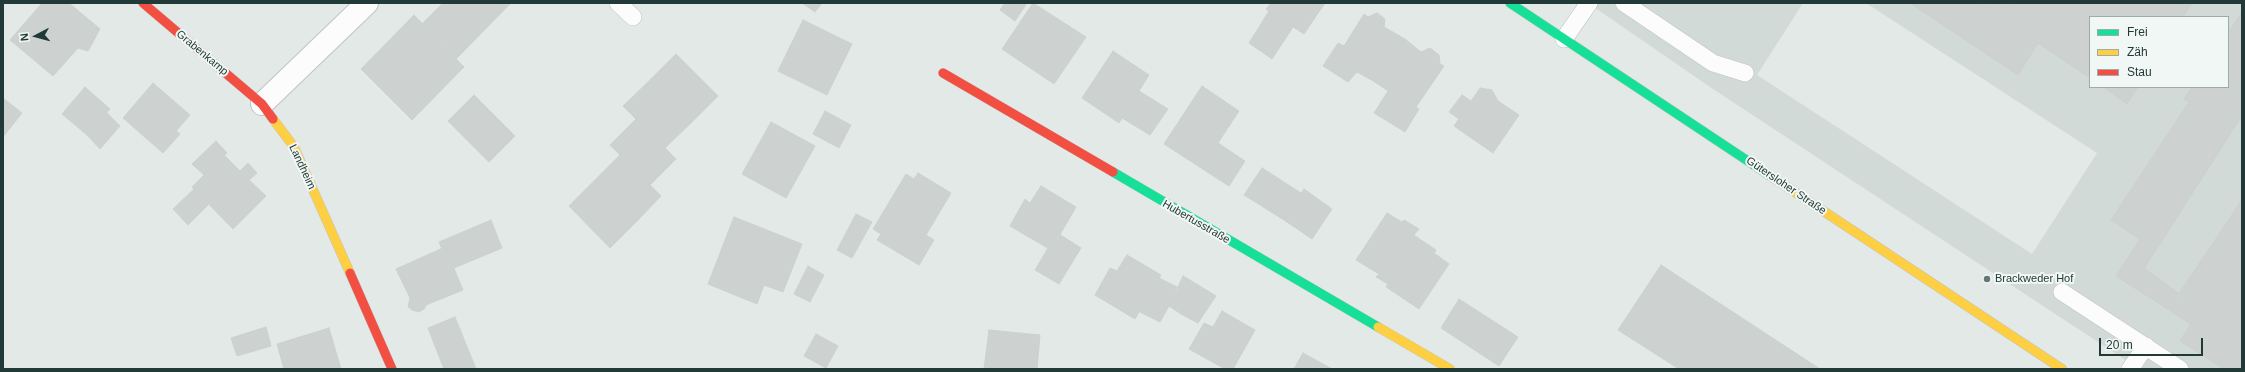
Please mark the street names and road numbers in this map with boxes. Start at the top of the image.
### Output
street label: Grabenkamp [173,28,231,78]
street label: Landheim [286,142,318,192]
street label: Gütersloher Straße [1744,154,1828,218]
street label: Hubertusstraße [1160,197,1232,247]

